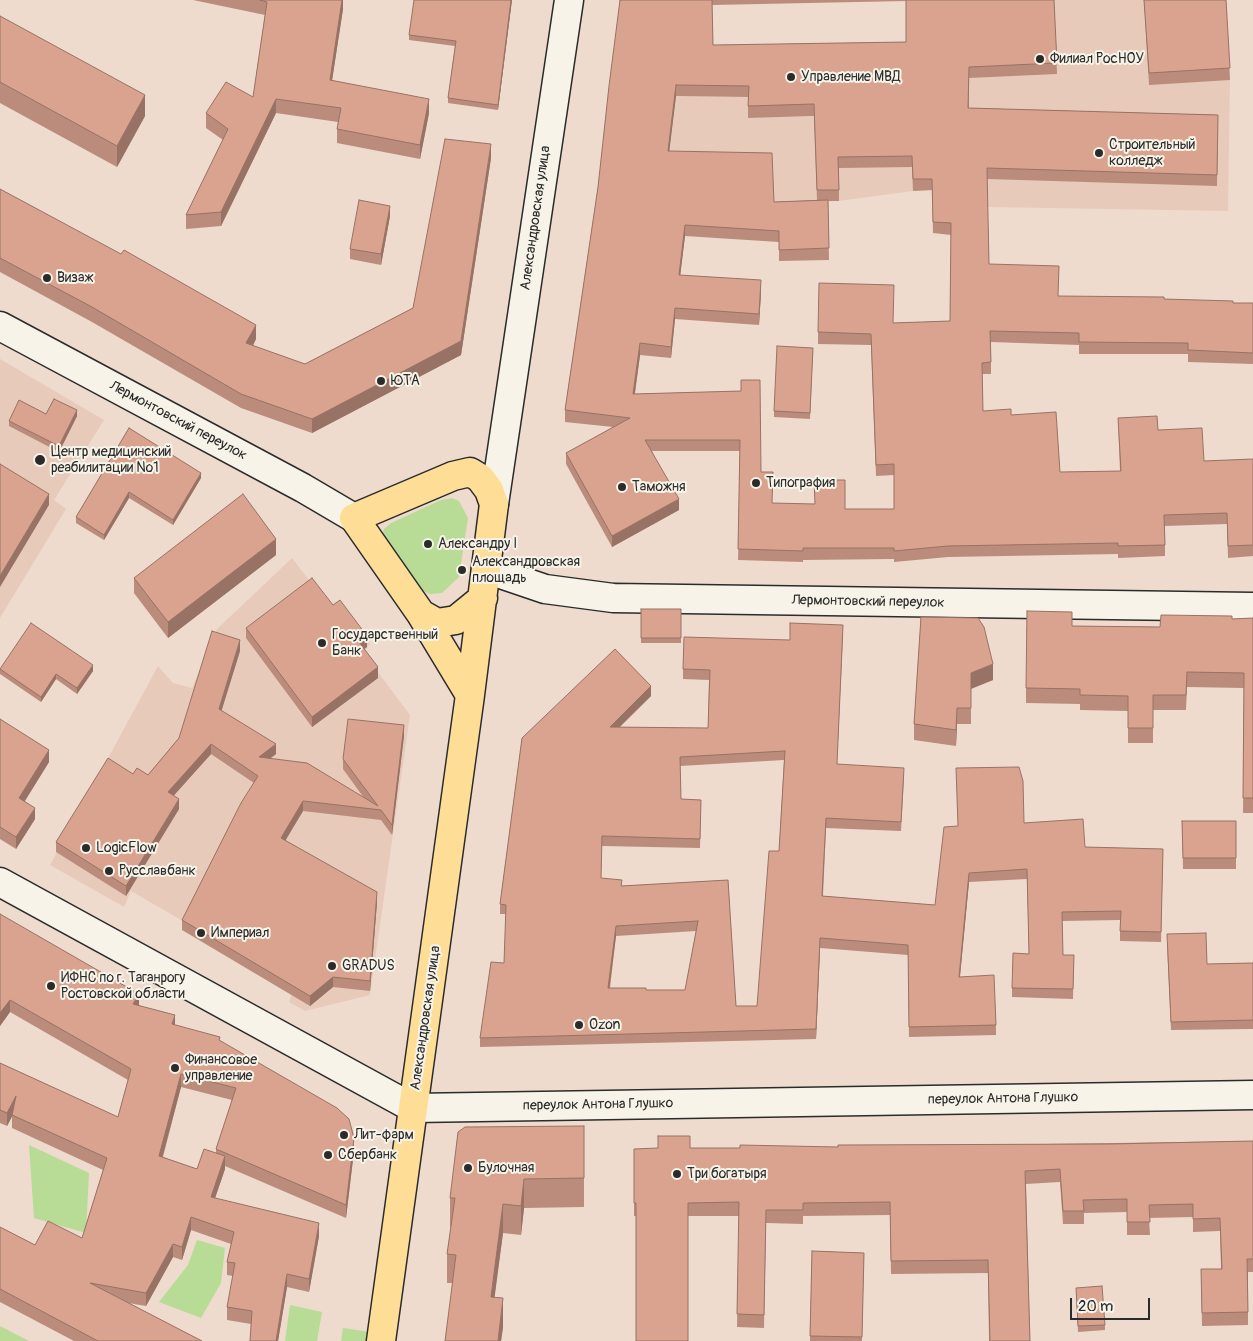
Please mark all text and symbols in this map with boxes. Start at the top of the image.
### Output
place label: Филиал РосНОУ [1050,51,1144,67]
marker: Филиал РосНОУ [1034,53,1046,65]
place label: Управление МВД [801,69,900,85]
marker: Управление МВД [785,71,797,83]
place label: Строительный колледж [1109,137,1195,170]
street label: Александровская улица [518,145,554,291]
marker: Строительный колледж [1093,147,1105,159]
place label: Визаж [57,270,93,286]
marker: Визаж [41,272,53,284]
place label: ЮТА [391,373,420,389]
marker: ЮТА [375,375,387,387]
street label: Лермонтовский переулок [107,378,249,464]
place label: Центр медицинский реабилитации №1 [51,444,172,477]
marker: Центр медицинский реабилитации №1 [33,453,47,467]
place label: Типография [766,475,835,491]
marker: Типография [750,477,762,489]
place label: Таможня [632,479,686,495]
marker: Таможня [616,481,628,493]
place label: Александру I [438,536,517,552]
marker: Александру I [422,538,434,550]
place label: Александровская площадь [472,554,580,586]
marker: Александровская площадь [456,564,468,576]
street label: Лермонтовский переулок [791,592,945,612]
place label: Государственный Банк [332,627,438,660]
marker: Государственный Банк [316,637,328,649]
place label: LogicFlow [96,840,157,856]
marker: LogicFlow [80,842,92,854]
place label: Русславбанк [119,863,196,879]
marker: Русславбанк [103,865,115,877]
place label: Империал [211,925,269,941]
marker: Империал [195,927,207,939]
street label: Александровская улица [408,945,444,1091]
place label: GRADUS [342,958,395,974]
marker: GRADUS [326,960,338,972]
place label: ИФНС по г. Таганрогу Ростовской области [61,970,185,1002]
marker: ИФНС по г. Таганрогу Ростовской области [45,980,57,992]
place label: Ozon [589,1017,620,1033]
marker: Ozon [573,1019,585,1031]
place label: Финансовое управление [185,1052,257,1084]
marker: Финансовое управление [169,1062,181,1074]
street label: переулок Антона Глушко [928,1089,1078,1109]
street label: переулок Антона Глушко [523,1095,673,1115]
place label: Лит-фарм [354,1127,414,1143]
marker: Лит-фарм [338,1129,350,1141]
place label: Сбербанк [338,1147,397,1163]
marker: Сбербанк [322,1149,334,1161]
place label: Булочная [478,1160,534,1176]
marker: Булочная [462,1162,474,1174]
place label: Три богатыря [687,1166,767,1182]
marker: Три богатыря [671,1168,683,1180]
scale bar [1073,1288,1153,1320]
text: 20 m [1078,1297,1113,1316]

